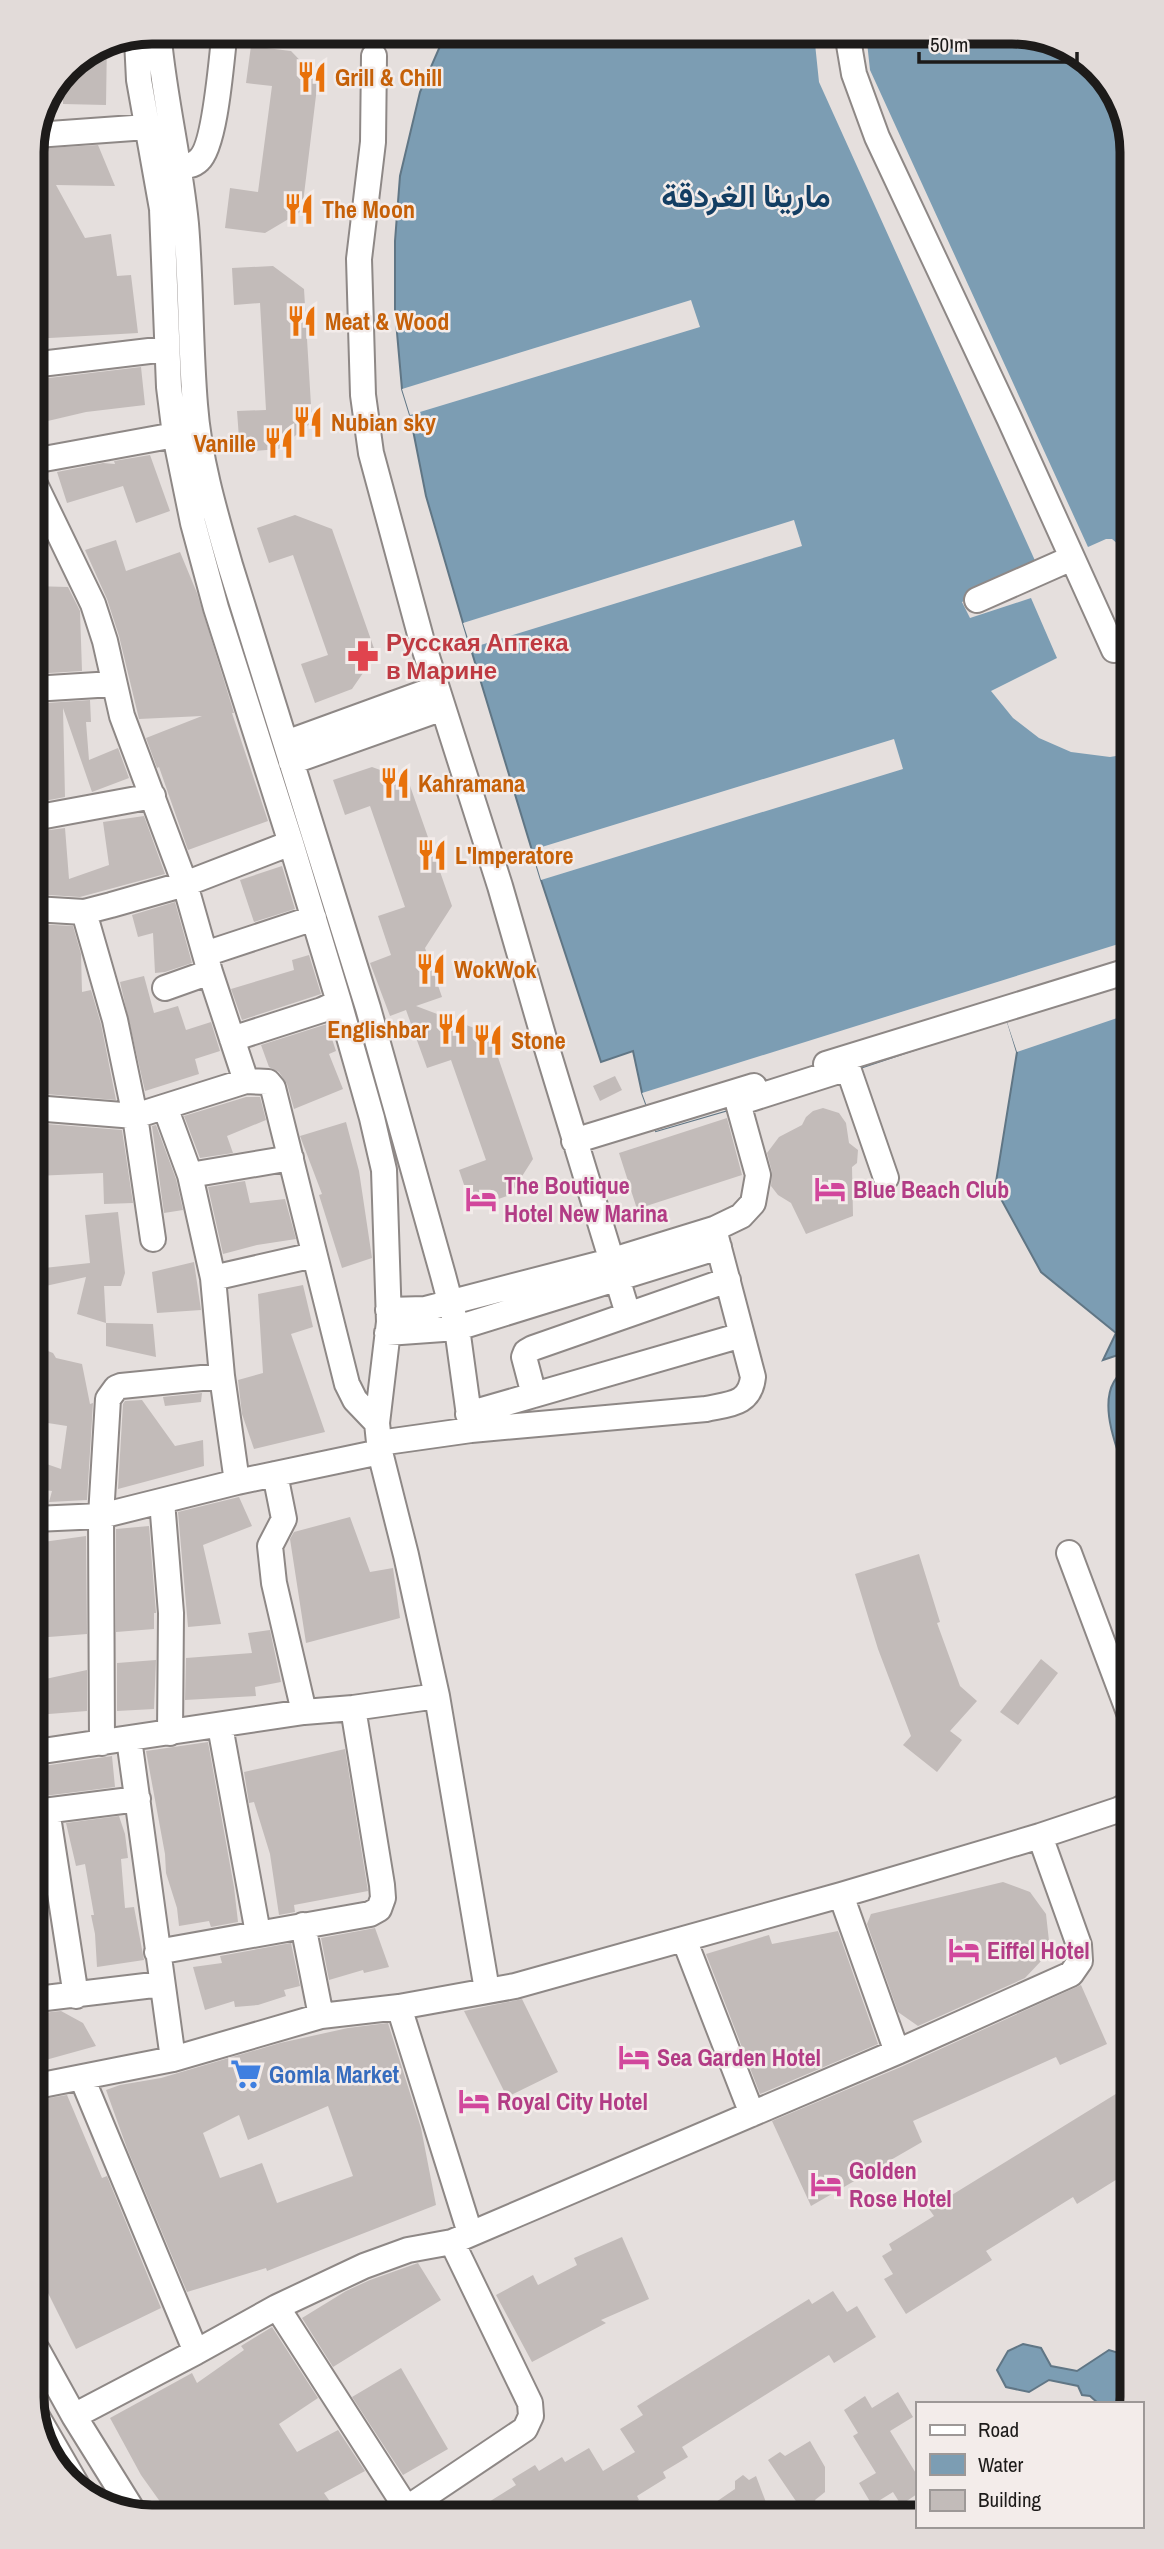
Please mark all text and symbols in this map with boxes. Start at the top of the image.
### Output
scale bar [919,21,1076,65]
text: 50 m [930,30,968,59]
restaurant icon: Grill & Chill [295,60,329,94]
place label: Grill & Chill [335,61,442,93]
district label: مارينا الغردقة [661,174,831,217]
restaurant icon: The Moon [282,192,316,226]
place label: The Moon [322,193,415,225]
restaurant icon: Meat & Wood [285,304,319,338]
place label: Meat & Wood [325,305,449,337]
restaurant icon: Nubian sky [291,405,325,439]
place label: Nubian sky [331,406,436,438]
restaurant icon: Vanille [262,426,296,460]
place label: Vanille [194,427,256,459]
place label: Русская Аптека в Марине [386,626,569,686]
pharmacy icon: Русская Аптека в Марине [346,639,380,673]
restaurant icon: Kahramana [378,766,412,800]
place label: Kahramana [418,767,525,799]
restaurant icon: L'Imperatore [415,838,449,872]
place label: L'Imperatore [455,839,573,871]
restaurant icon: WokWok [414,952,448,986]
place label: WokWok [454,953,536,985]
restaurant icon: Englishbar [435,1012,469,1046]
place label: Englishbar [327,1013,429,1045]
restaurant icon: Stone [471,1023,505,1057]
place label: Stone [511,1024,566,1056]
place label: The Boutique Hotel New Marina [504,1169,668,1229]
hotel icon: Blue Beach Club [813,1172,847,1206]
place label: Blue Beach Club [853,1173,1009,1205]
hotel icon: The Boutique Hotel New Marina [464,1182,498,1216]
hotel icon: Eiffel Hotel [947,1933,981,1967]
place label: Eiffel Hotel [987,1934,1090,1966]
hotel icon: Sea Garden Hotel [617,2040,651,2074]
place label: Sea Garden Hotel [657,2041,821,2073]
supermarket icon: Gomla Market [229,2057,263,2091]
place label: Gomla Market [269,2058,400,2090]
hotel icon: Royal City Hotel [457,2084,491,2118]
place label: Royal City Hotel [497,2085,648,2117]
place label: Golden Rose Hotel [849,2154,952,2214]
hotel icon: Golden Rose Hotel [809,2167,843,2201]
legend [916,2402,1143,2528]
text: Road [978,2415,1019,2444]
text: Water [978,2450,1024,2479]
text: Building [978,2485,1042,2514]

